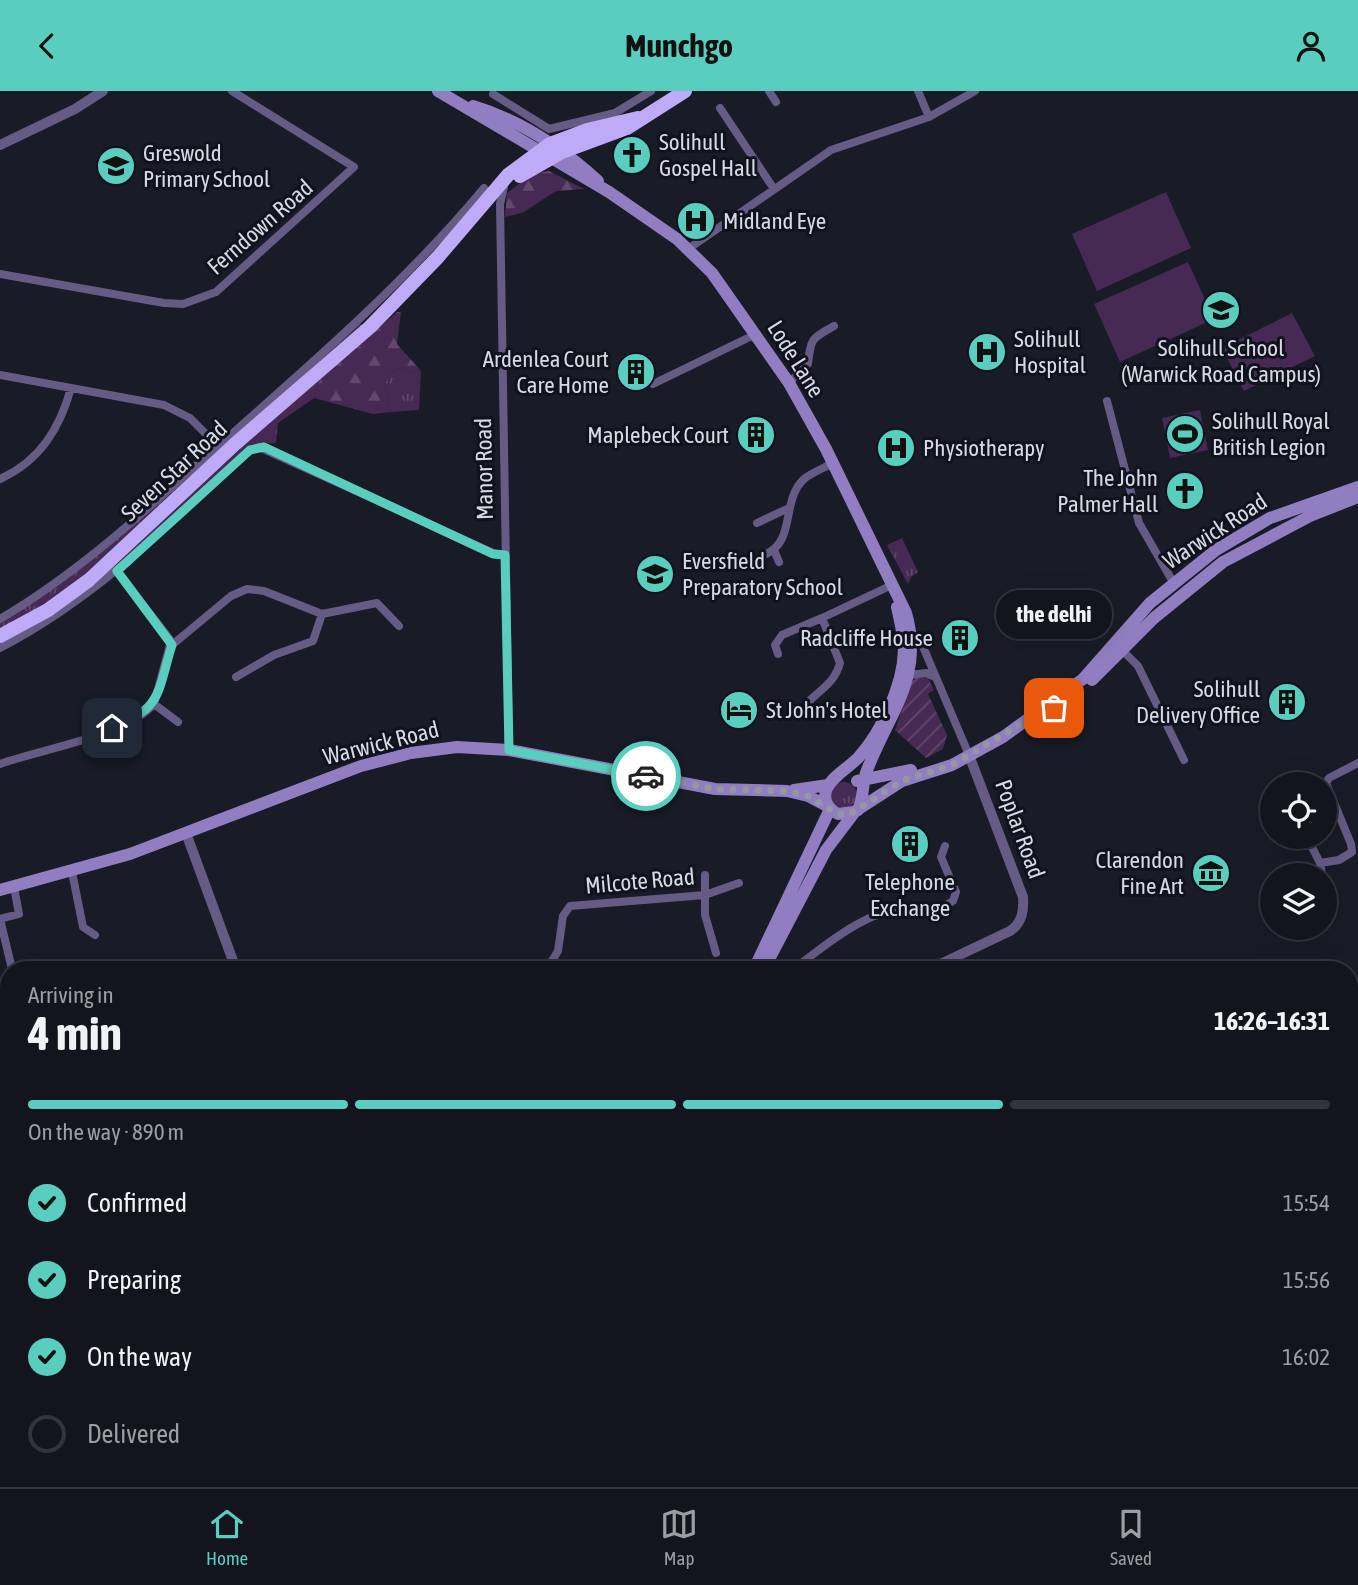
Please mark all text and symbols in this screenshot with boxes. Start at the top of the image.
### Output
icon: back [28,27,66,65]
text: Munchgo [625,27,733,64]
icon: person [1292,27,1330,65]
place label: Solihull Gospel Hall [659,129,757,181]
church icon: Solihull Gospel Hall [611,134,653,176]
place label: Greswold Primary School [143,140,270,192]
school or university icon: Greswold Primary School [95,145,137,187]
street label: Ferndown Road [202,174,318,280]
hospital icon: Midland Eye [675,200,717,242]
place label: Midland Eye [723,208,826,234]
school or university icon: Solihull School (Warwick Road Campus) [1200,289,1242,331]
street label: Lode Lane [762,316,830,402]
place label: Solihull Hospital [1014,326,1086,378]
hospital icon: Solihull Hospital [966,331,1008,373]
place label: Solihull School (Warwick Road Campus) [1121,335,1321,387]
place label: Ardenlea Court Care Home [483,346,609,398]
building icon: Ardenlea Court Care Home [615,351,657,393]
place label: Solihull Royal British Legion [1212,408,1330,460]
sports icon: Solihull Royal British Legion [1164,413,1206,455]
building icon: Maplebeck Court [735,414,777,456]
street label: Seven Star Road [116,416,232,526]
street label: Manor Road [470,418,498,520]
place label: Maplebeck Court [587,422,729,448]
hospital icon: Physiotherapy [875,427,917,469]
place label: Physiotherapy [923,435,1045,461]
place label: The John Palmer Hall [1057,465,1158,517]
church icon: The John Palmer Hall [1164,470,1206,512]
street label: Warwick Road [1158,488,1272,574]
place label: Eversfield Preparatory School [682,548,843,600]
school or university icon: Eversfield Preparatory School [634,553,676,595]
callout: the delhi [996,589,1112,638]
text: the delhi [1016,601,1092,627]
building icon: Radcliffe House [939,617,981,659]
place label: Radcliffe House [800,625,933,651]
place label: Solihull Delivery Office [1136,676,1260,728]
pin [1024,678,1084,738]
building icon: Solihull Delivery Office [1266,681,1308,723]
hotel icon: St John's Hotel [718,689,760,731]
icon: bag [1035,689,1073,727]
place label: St John's Hotel [766,697,888,723]
pin [82,698,142,758]
icon: home [93,709,131,747]
street label: Warwick Road [321,716,441,770]
courier [611,741,681,811]
icon: car [627,757,665,795]
map controls [1260,772,1337,940]
button: locate [1260,772,1337,849]
street label: Poplar Road [990,776,1050,882]
building icon: Telephone Exchange [889,823,931,865]
place label: Clarendon Fine Art [1096,847,1184,899]
museum icon: Clarendon Fine Art [1190,852,1232,894]
street label: Milcote Road [584,863,696,899]
button: layers [1260,863,1337,940]
place label: Telephone Exchange [865,869,955,921]
text: Arriving in [28,982,114,1008]
text: 16:26–16:31 [1214,1006,1330,1036]
text: 4 min [28,1007,122,1060]
text: On the way · 890 m [28,1119,184,1145]
icon: check [28,1184,66,1222]
text: Confirmed [87,1188,187,1218]
text: 15:54 [1283,1190,1330,1216]
icon: check [28,1261,66,1299]
text: Preparing [87,1265,181,1295]
text: 15:56 [1283,1267,1330,1293]
icon: check [28,1338,66,1376]
text: On the way [87,1342,192,1372]
text: 16:02 [1282,1344,1330,1370]
text: Delivered [87,1419,180,1449]
tab: Home [206,1505,248,1569]
tab: Map [660,1505,698,1569]
tab: Saved [1110,1505,1152,1569]

